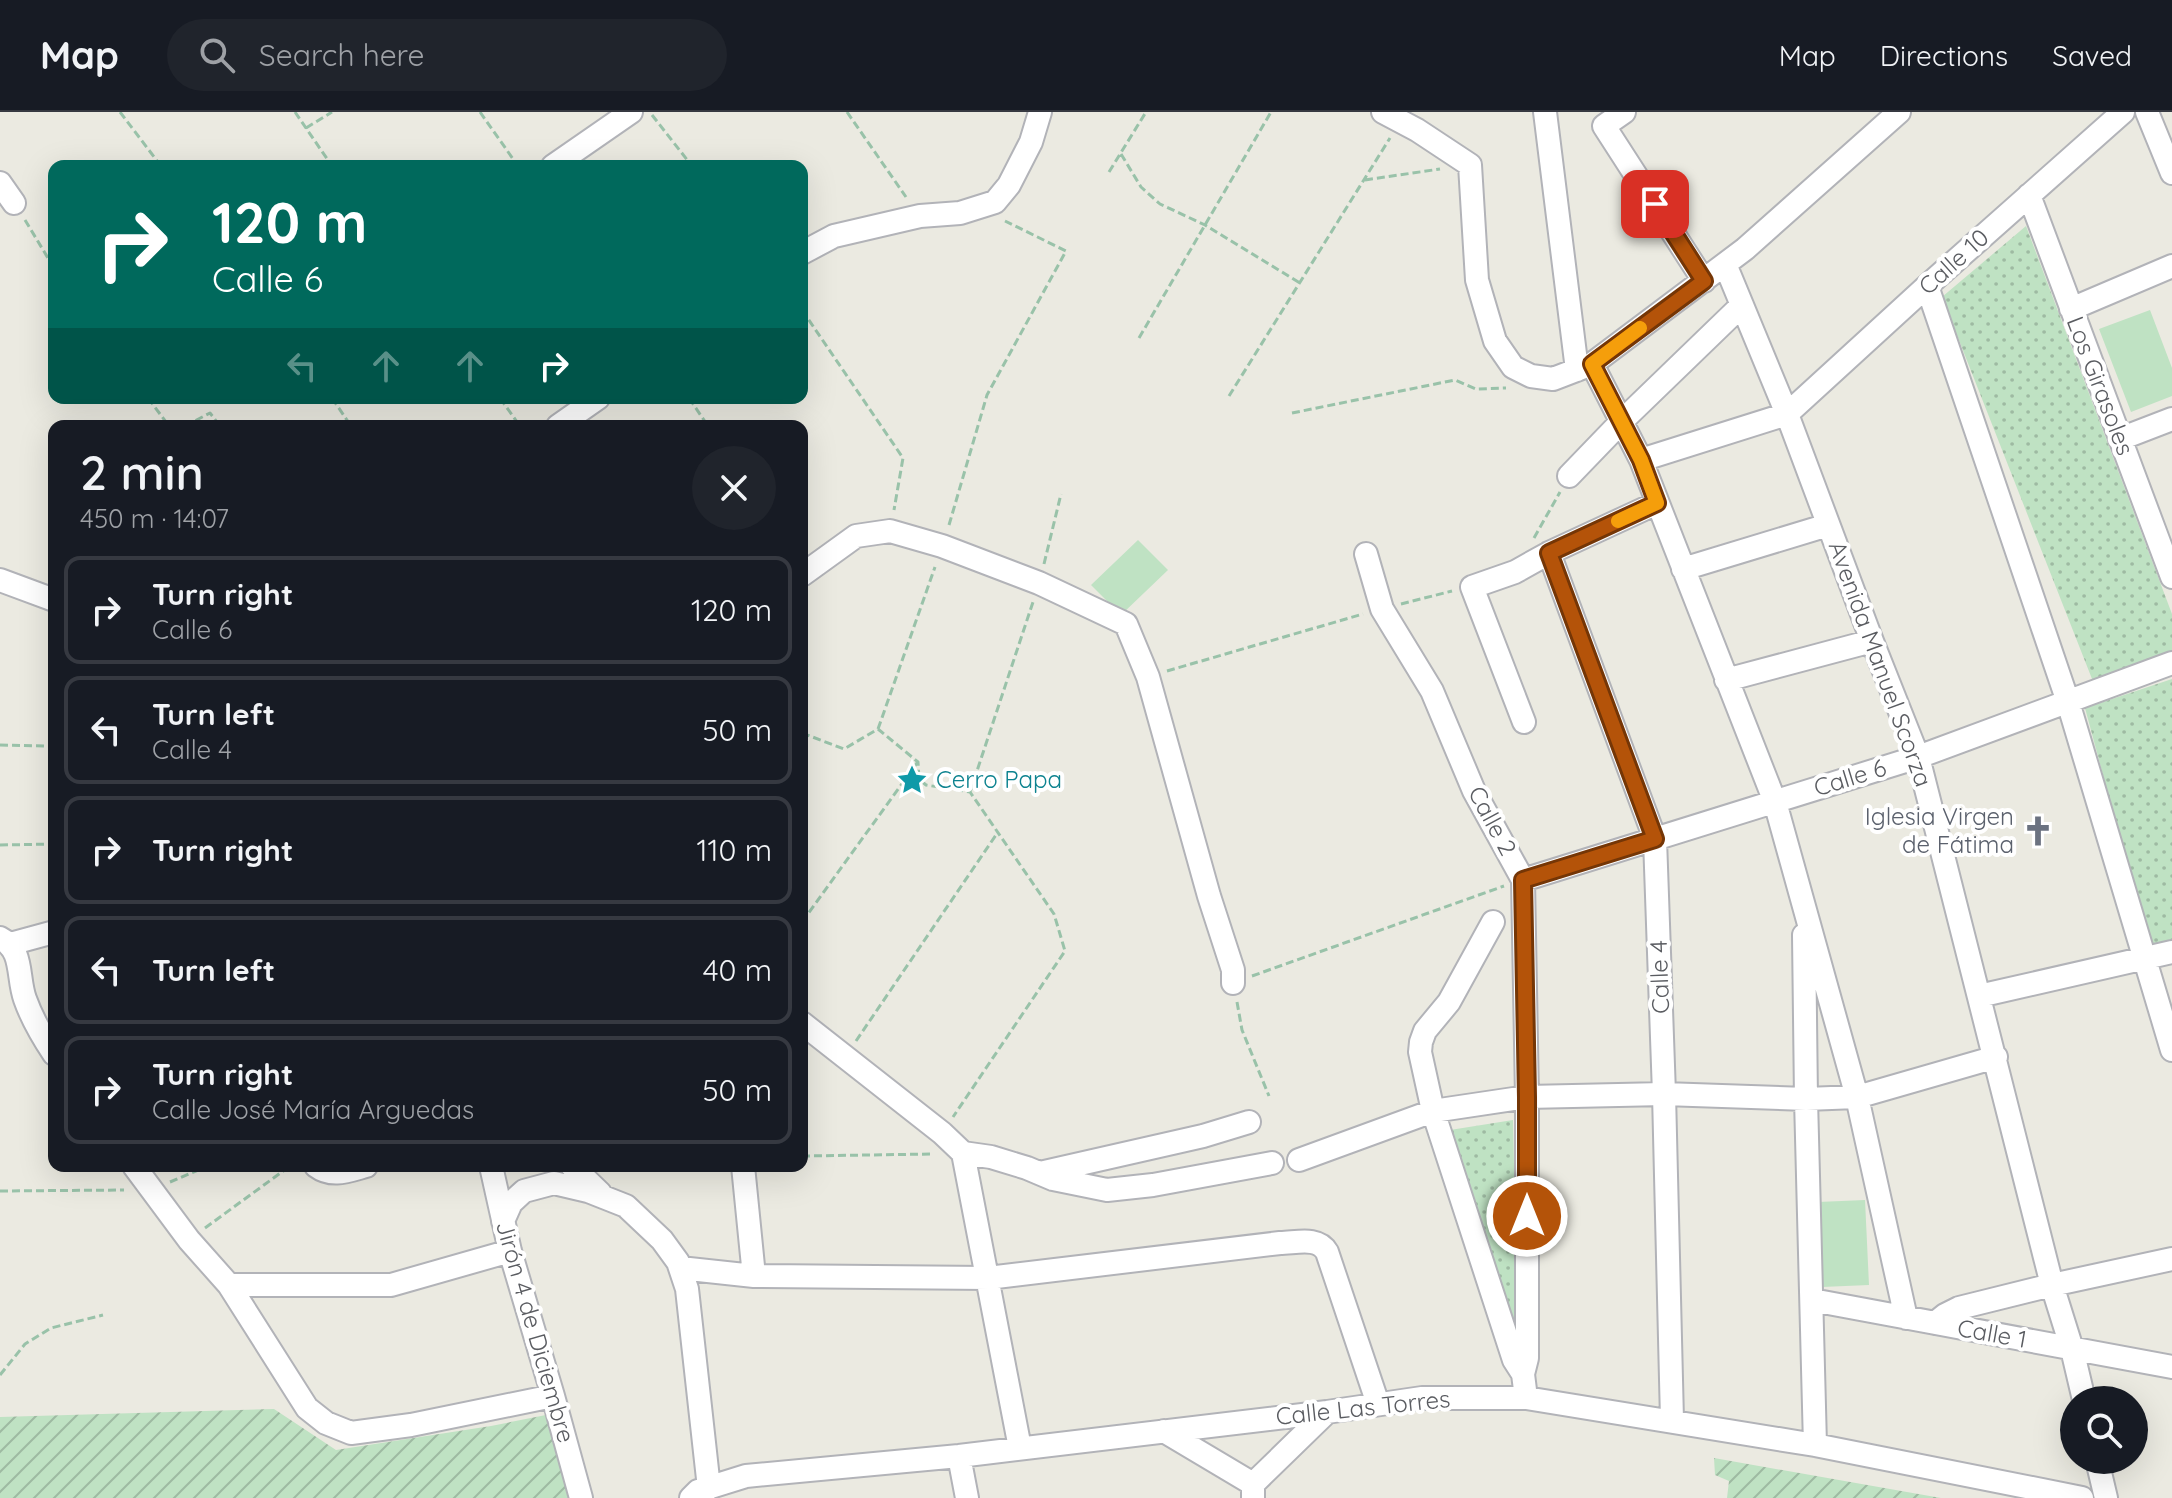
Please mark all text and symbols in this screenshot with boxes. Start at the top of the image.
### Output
search box [167,19,727,91]
text: Map [40,31,119,79]
icon: search [195,33,239,77]
text: Search here [259,36,424,74]
text: Map [1779,38,1836,73]
text: Directions [1880,38,2008,73]
text: Saved [2052,38,2132,73]
pin [1621,170,1689,238]
icon: arrive [1633,182,1677,226]
text: 120 m [212,187,367,257]
icon: right [80,192,184,296]
street label: Calle 10 [1912,222,1995,301]
text: Calle 6 [212,256,323,301]
street label: Los Girasoles [2061,312,2141,459]
icon: left [280,344,324,388]
icon: ahead [364,344,408,388]
icon: ahead [448,344,492,388]
icon: right [532,344,576,388]
text: 2 min [80,442,204,502]
button: close [692,446,776,530]
text: 450 m · 14:07 [80,502,229,535]
street label: Avenida Manuel Scorza [1823,537,1939,790]
text: Turn right [152,575,293,613]
icon: right [84,588,128,632]
text: 120 m [691,591,772,629]
text: Calle 6 [152,613,232,646]
text: Turn left [152,695,275,733]
icon: left [84,708,128,752]
text: 50 m [702,711,772,749]
text: Calle 4 [152,733,232,766]
street label: Calle 6 [1810,752,1890,802]
place icon: Cerro Papa [895,763,929,797]
place label: Cerro Papa [936,764,1062,794]
street label: Calle 2 [1462,781,1524,860]
place label: Iglesia Virgen de Fátima [1865,801,2014,859]
church icon: Iglesia Virgen de Fátima [2021,814,2055,848]
icon: right [84,828,128,872]
text: Turn right [152,831,293,869]
text: 110 m [696,831,772,869]
street label: Calle 4 [1643,940,1675,1014]
icon: left [84,948,128,992]
text: Turn left [152,951,275,989]
text: 40 m [703,951,772,989]
text: Turn right [152,1055,293,1093]
icon: right [84,1068,128,1112]
text: 50 m [702,1071,772,1109]
text: Calle José María Arguedas [152,1093,474,1126]
position arrow [1485,1174,1569,1258]
street label: Jirón 4 de Diciembre [490,1217,582,1446]
street label: Calle 1 [1955,1312,2029,1354]
street label: Calle Las Torres [1274,1383,1452,1431]
map controls [2060,1386,2148,1474]
button: search [2060,1386,2148,1474]

